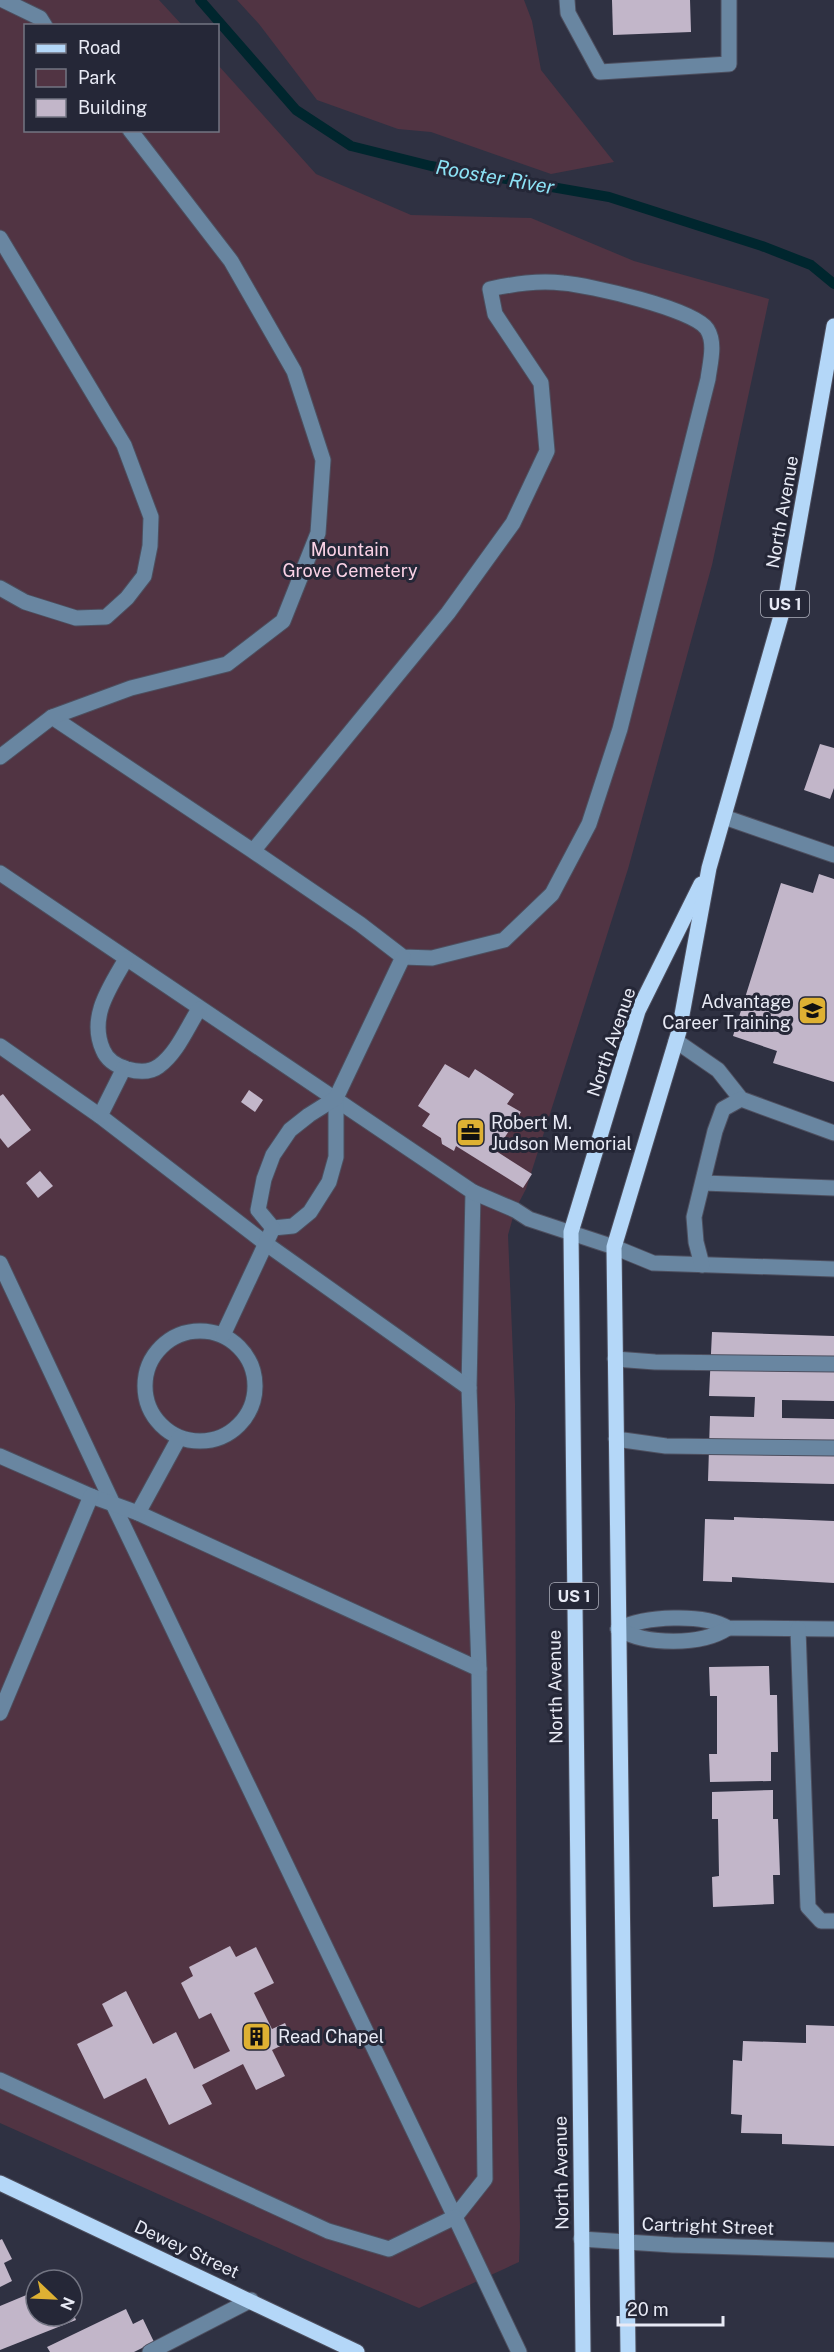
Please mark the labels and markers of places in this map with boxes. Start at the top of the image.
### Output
place label: Advantage Career Training [662,991,791,1033]
school or university icon: Advantage Career Training [796,995,828,1027]
place label: Robert M. Judson Memorial [491,1112,632,1154]
office icon: Robert M. Judson Memorial [454,1116,486,1148]
building icon: Read Chapel [241,2020,273,2052]
place label: Read Chapel [278,2026,384,2047]

